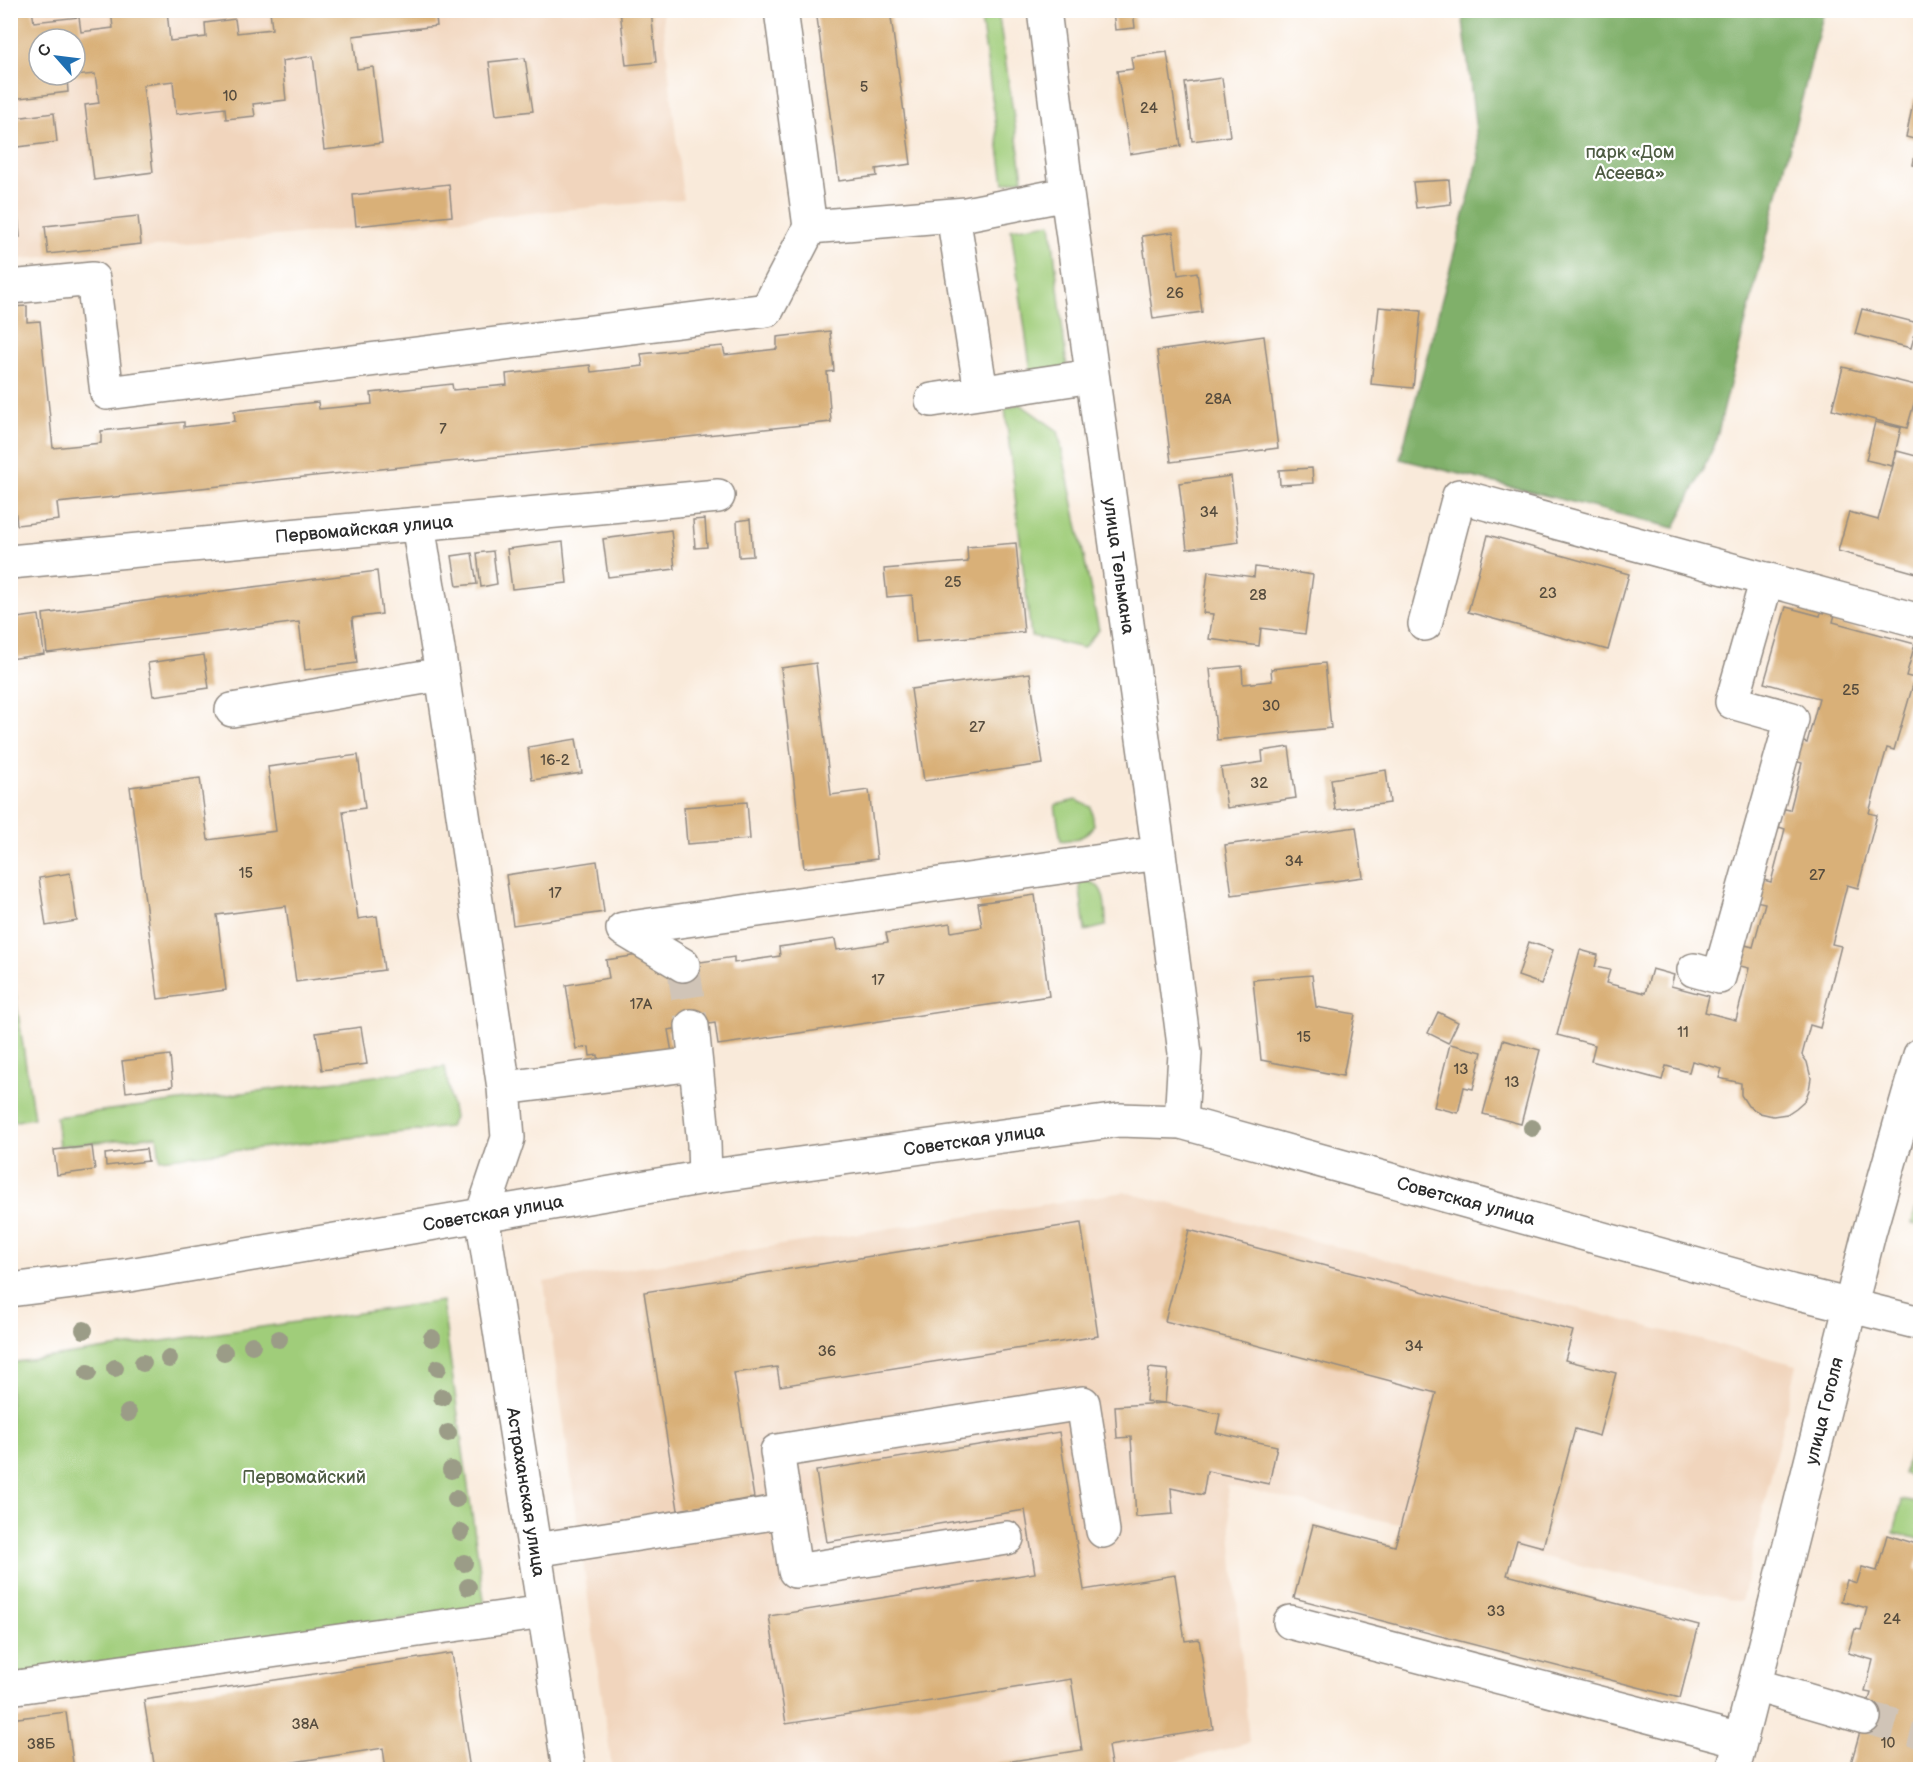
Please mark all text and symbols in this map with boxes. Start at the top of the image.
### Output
north arrow [27,27,87,87]
text: С [34,41,56,60]
house number: 5 [860,78,868,97]
house number: 10 [223,87,237,106]
house number: 24 [1140,99,1158,118]
park label: парк «Дом Асеева» [1585,142,1675,184]
house number: 26 [1166,284,1184,303]
house number: 28А [1205,390,1232,409]
house number: 7 [439,420,447,439]
street label: улица Тельмана [1099,496,1139,636]
house number: 34 [1200,503,1218,522]
street label: Первомайская улица [274,511,454,548]
house number: 25 [944,573,962,592]
house number: 23 [1539,584,1557,603]
house number: 28 [1249,586,1267,605]
house number: 25 [1842,681,1860,700]
house number: 30 [1262,697,1280,716]
house number: 27 [969,718,986,737]
house number: 16-2 [540,751,570,770]
house number: 32 [1250,774,1268,793]
house number: 34 [1285,852,1303,871]
house number: 15 [239,864,253,883]
house number: 27 [1809,866,1826,885]
house number: 17 [548,884,562,903]
house number: 17 [871,971,885,990]
house number: 17A [630,995,653,1014]
house number: 11 [1677,1023,1689,1042]
house number: 15 [1297,1028,1311,1047]
house number: 13 [1453,1060,1469,1079]
house number: 13 [1504,1073,1520,1092]
street label: Советская улица [902,1120,1046,1161]
street label: Советская улица [1394,1173,1538,1230]
street label: Советская улица [421,1191,565,1236]
house number: 34 [1405,1337,1423,1356]
house number: 36 [818,1342,836,1361]
street label: улица Гоголя [1801,1355,1848,1467]
street label: Астраханская улица [502,1405,549,1579]
park label: Первомайский [242,1467,366,1488]
house number: 33 [1487,1602,1505,1621]
house number: 24 [1883,1610,1901,1629]
house number: 38А [291,1715,319,1734]
house number: 10 [1881,1734,1895,1753]
house number: 38Б [27,1735,56,1754]

